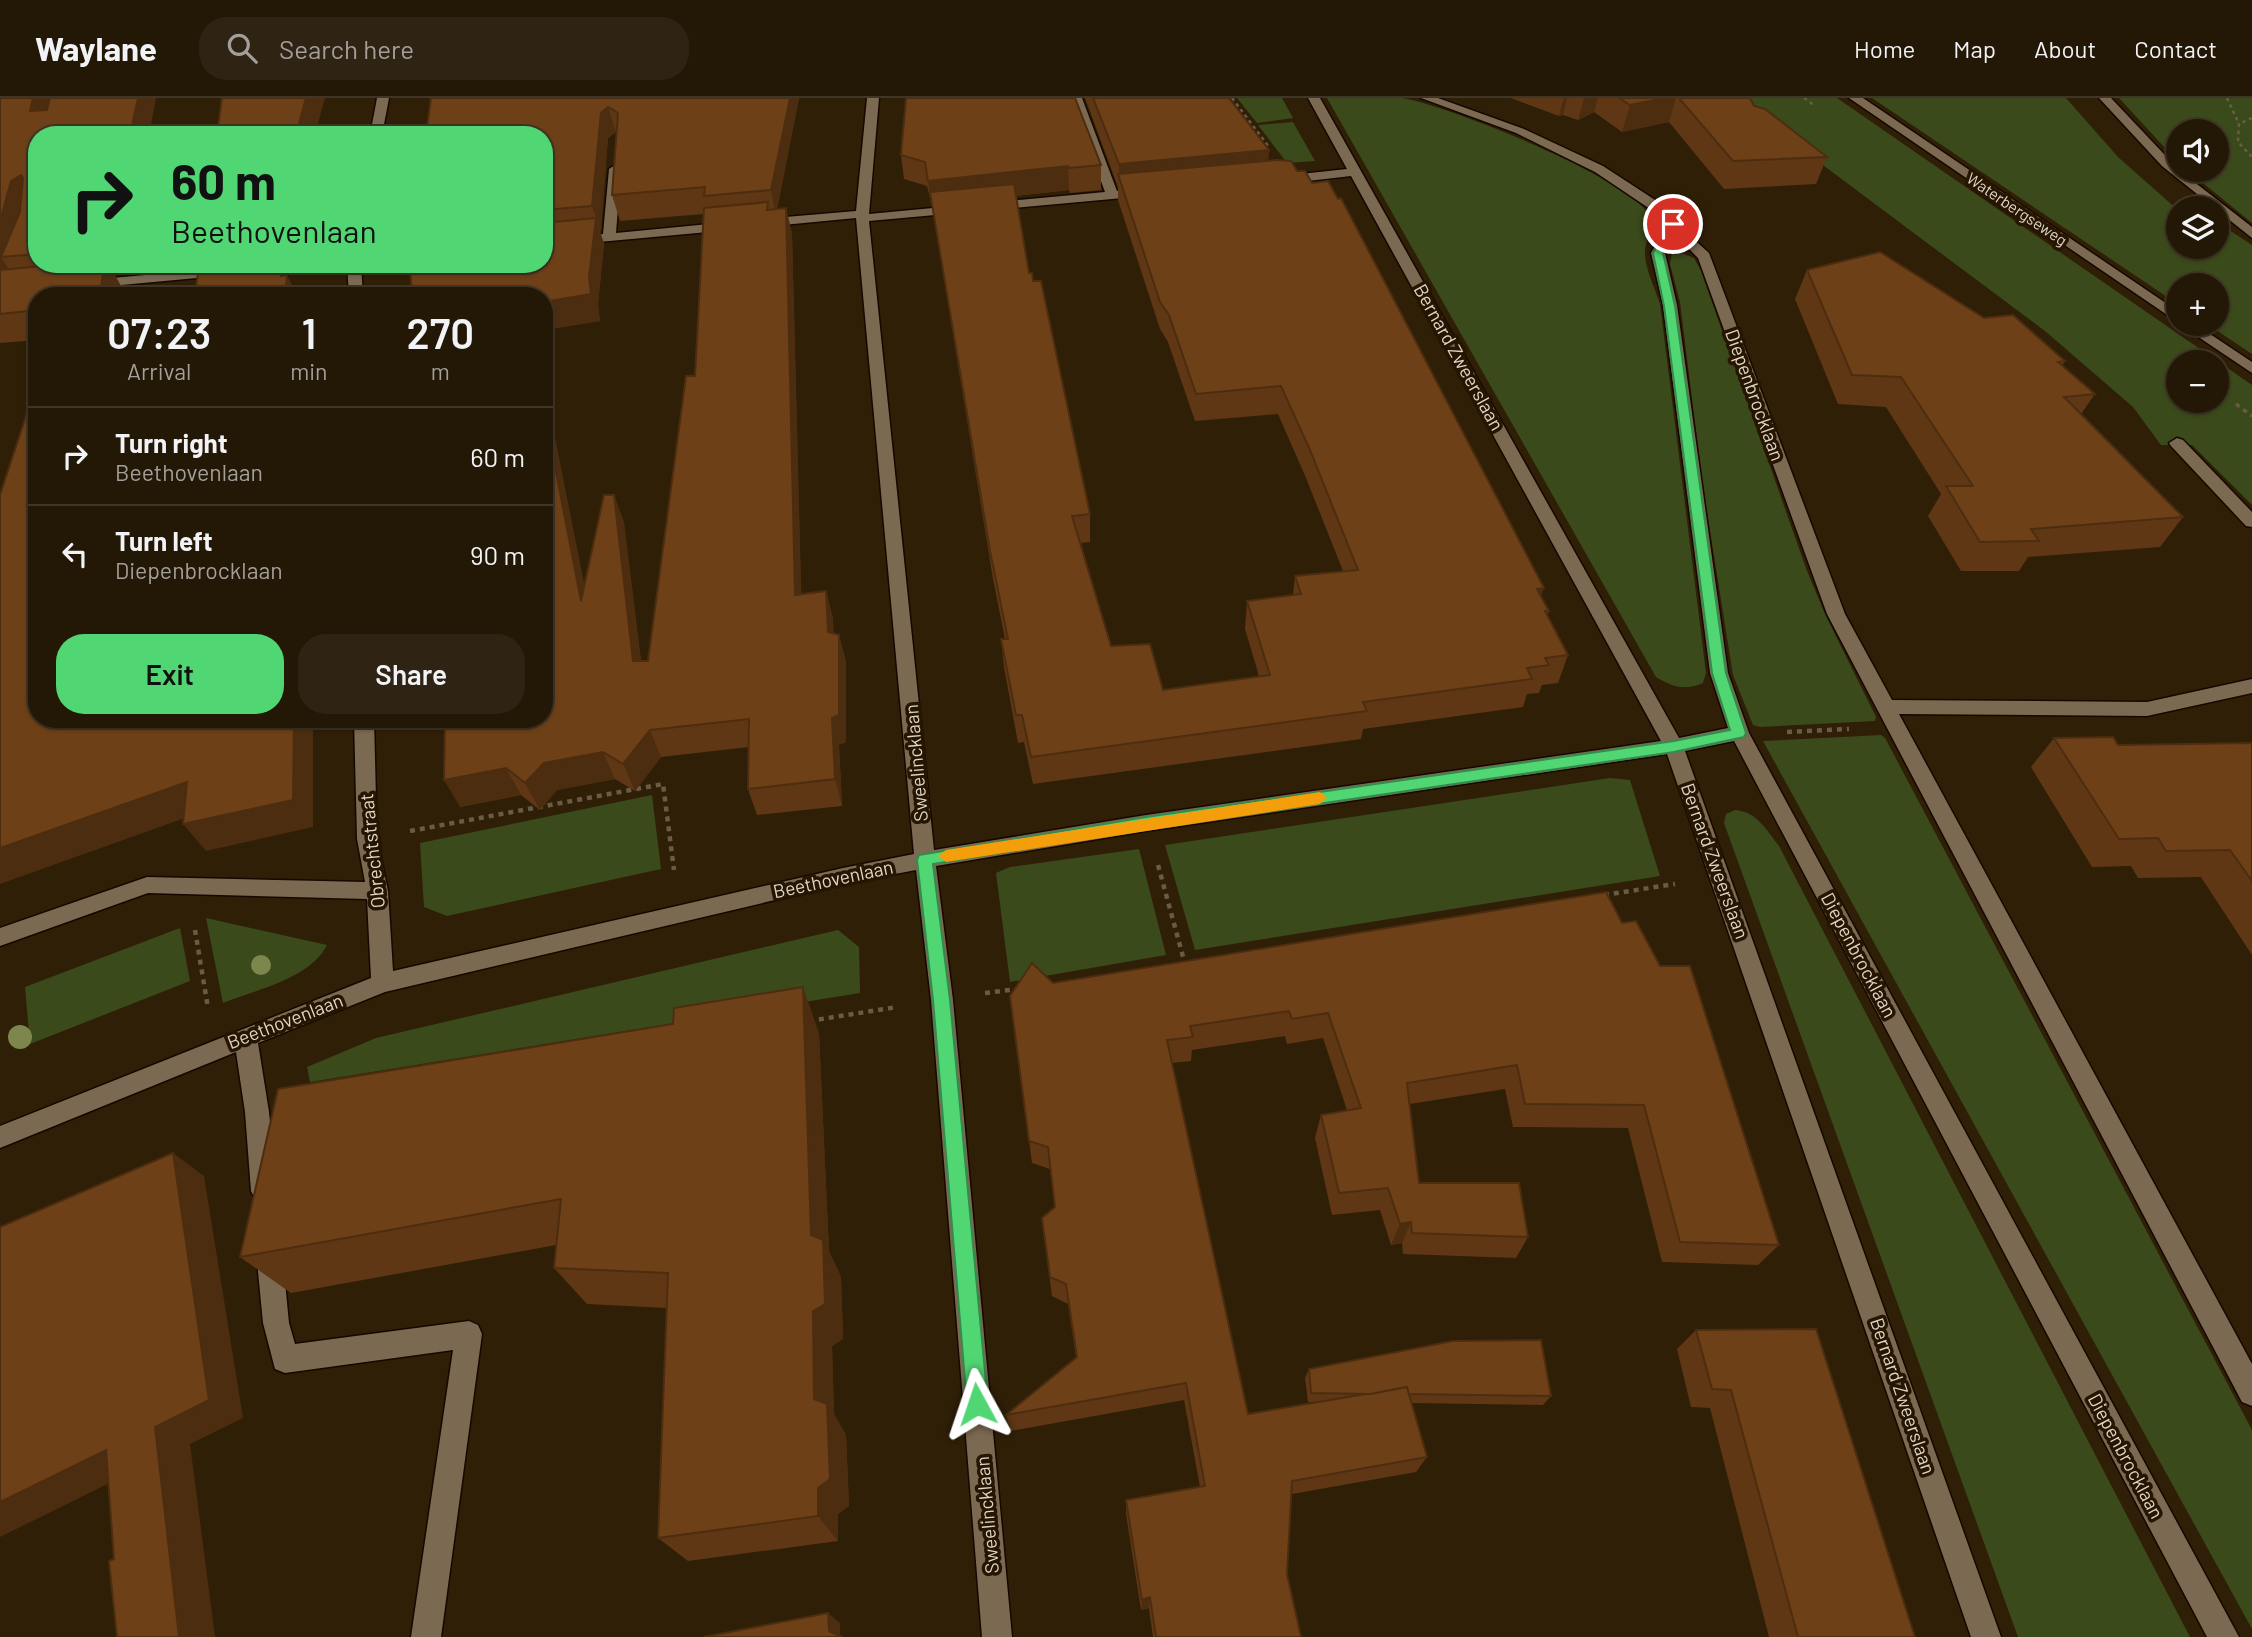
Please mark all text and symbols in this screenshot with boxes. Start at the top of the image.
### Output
search box [199,17,689,80]
text: Waylane [35,28,157,68]
icon: search [223,29,261,67]
text: Search here [279,33,414,64]
text: Home [1854,34,1915,63]
text: Map [1953,34,1996,63]
text: About [2034,34,2096,63]
text: Contact [2134,34,2217,63]
map controls [2166,119,2229,413]
button: sound [2166,119,2229,182]
text: 60 m [171,151,276,210]
icon: right [56,154,147,245]
street label: Waterbergseweg [1963,168,2071,249]
pin [1643,194,1703,254]
button: layers [2166,196,2229,259]
icon: arrive [1654,205,1692,243]
text: Beethovenlaan [171,211,377,249]
button: + [2166,273,2229,336]
street label: Bernard Zweerslaan [1410,279,1509,434]
text: 07:23 [107,307,211,357]
text: 1 [301,307,316,357]
text: 270 [407,307,474,357]
street label: Diepenbrocklaan [1721,326,1790,464]
button: − [2166,350,2229,413]
text: Arrival [127,357,191,385]
text: min [290,357,328,385]
text: m [431,357,450,385]
text: Turn right [115,427,228,458]
icon: right [56,437,94,475]
text: 60 m [470,441,525,472]
text: Beethovenlaan [115,458,263,486]
text: Turn left [115,525,213,556]
icon: left [56,535,94,573]
text: 90 m [470,539,525,570]
text: Diepenbrocklaan [115,556,283,584]
button: Exit [56,634,284,714]
button: Share [298,634,525,714]
street label: Sweelincklaan [899,704,932,823]
street label: Bernard Zweerslaan [1677,780,1754,942]
street label: Obrechtstraat [354,792,389,910]
street label: Beethovenlaan [771,855,895,902]
street label: Diepenbrocklaan [1817,888,1902,1021]
street label: Beethovenlaan [224,988,346,1053]
street label: Bernard Zweerslaan [1866,1315,1941,1477]
position arrow [940,1367,1014,1441]
street label: Diepenbrocklaan [2084,1389,2169,1522]
street label: Sweelincklaan [970,1456,1003,1575]

